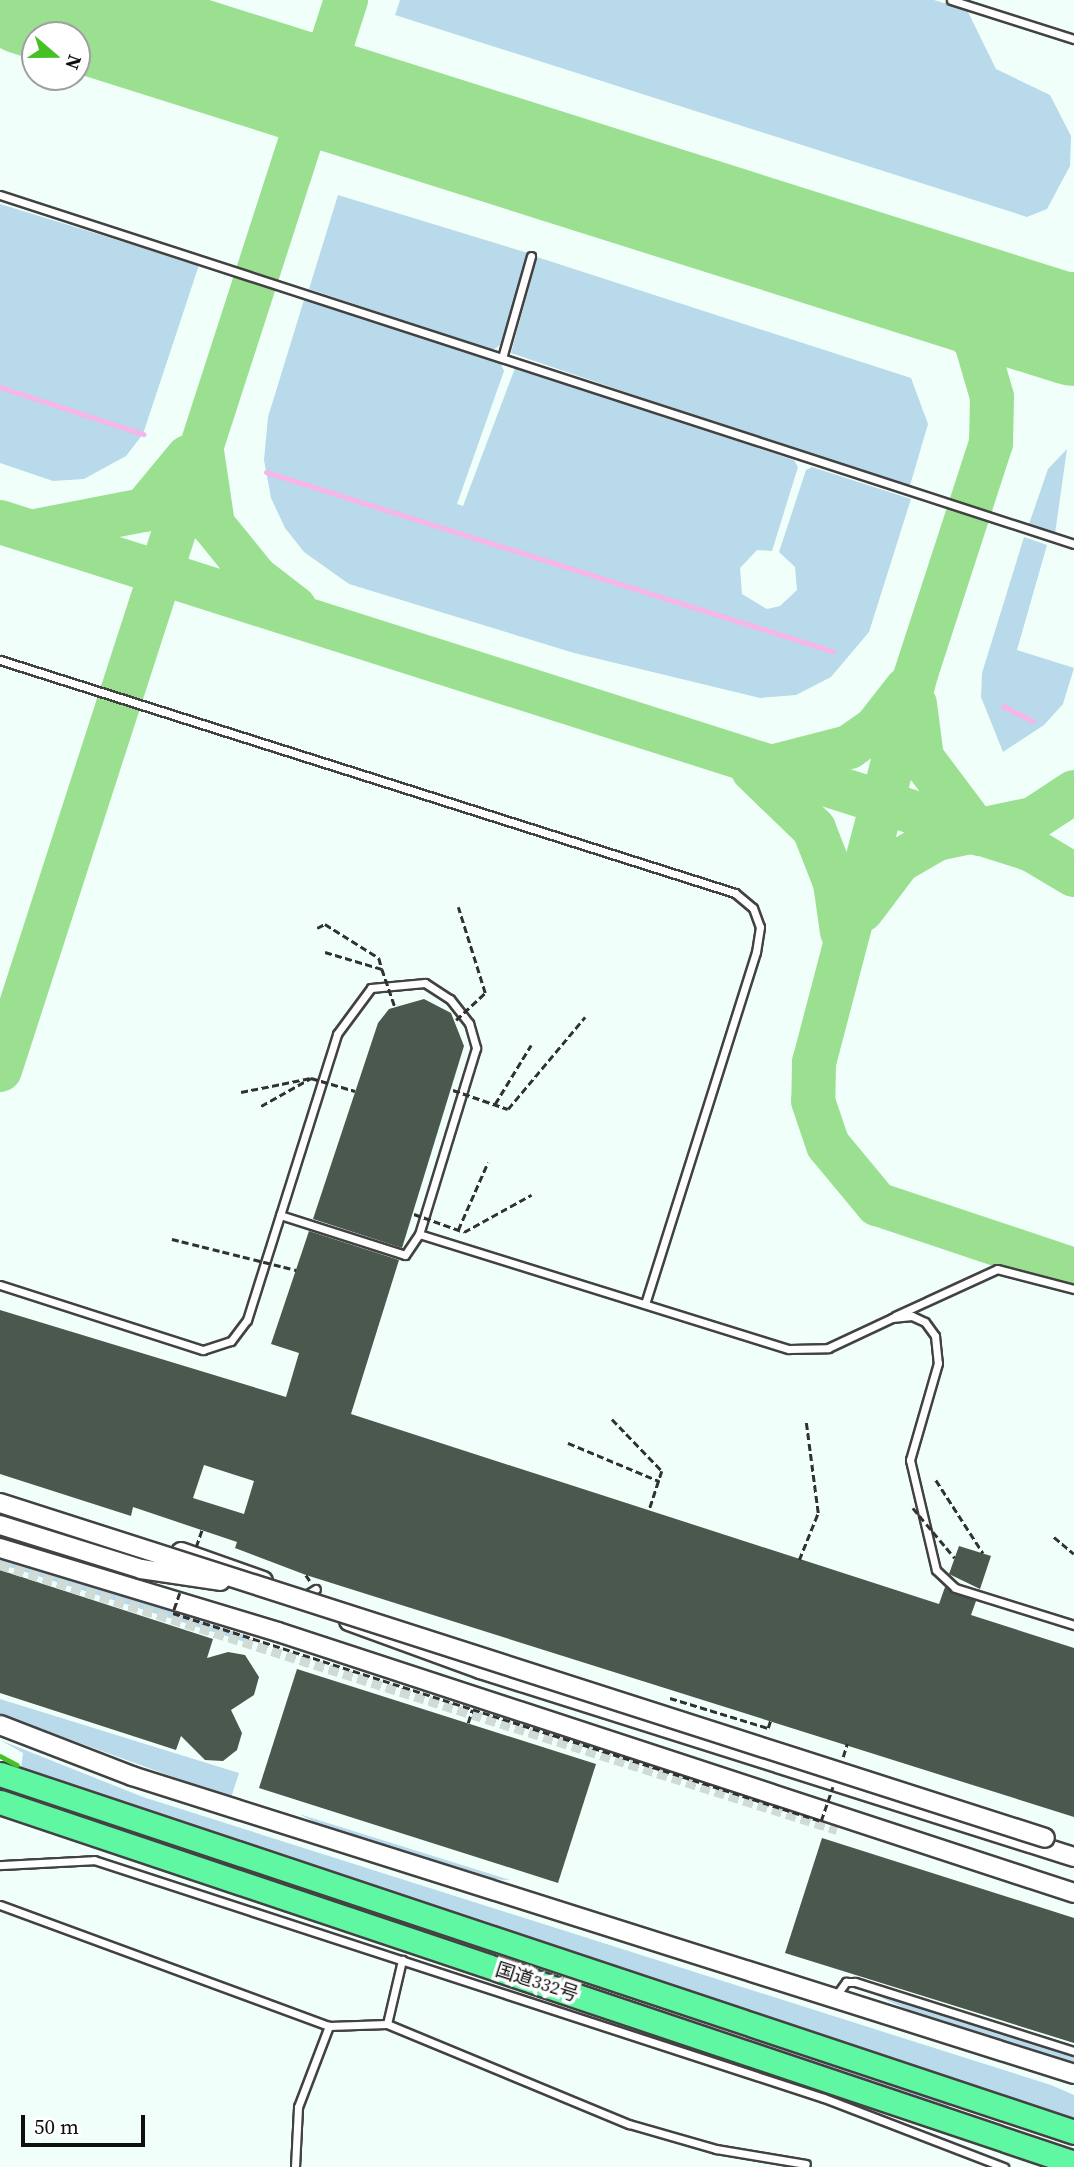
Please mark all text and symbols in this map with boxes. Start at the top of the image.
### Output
north arrow [21,21,91,91]
text: N [59,52,88,73]
street label: 国道332号 [493,1958,581,2006]
scale bar [24,2100,149,2144]
text: 50 m [34,2112,79,2141]

